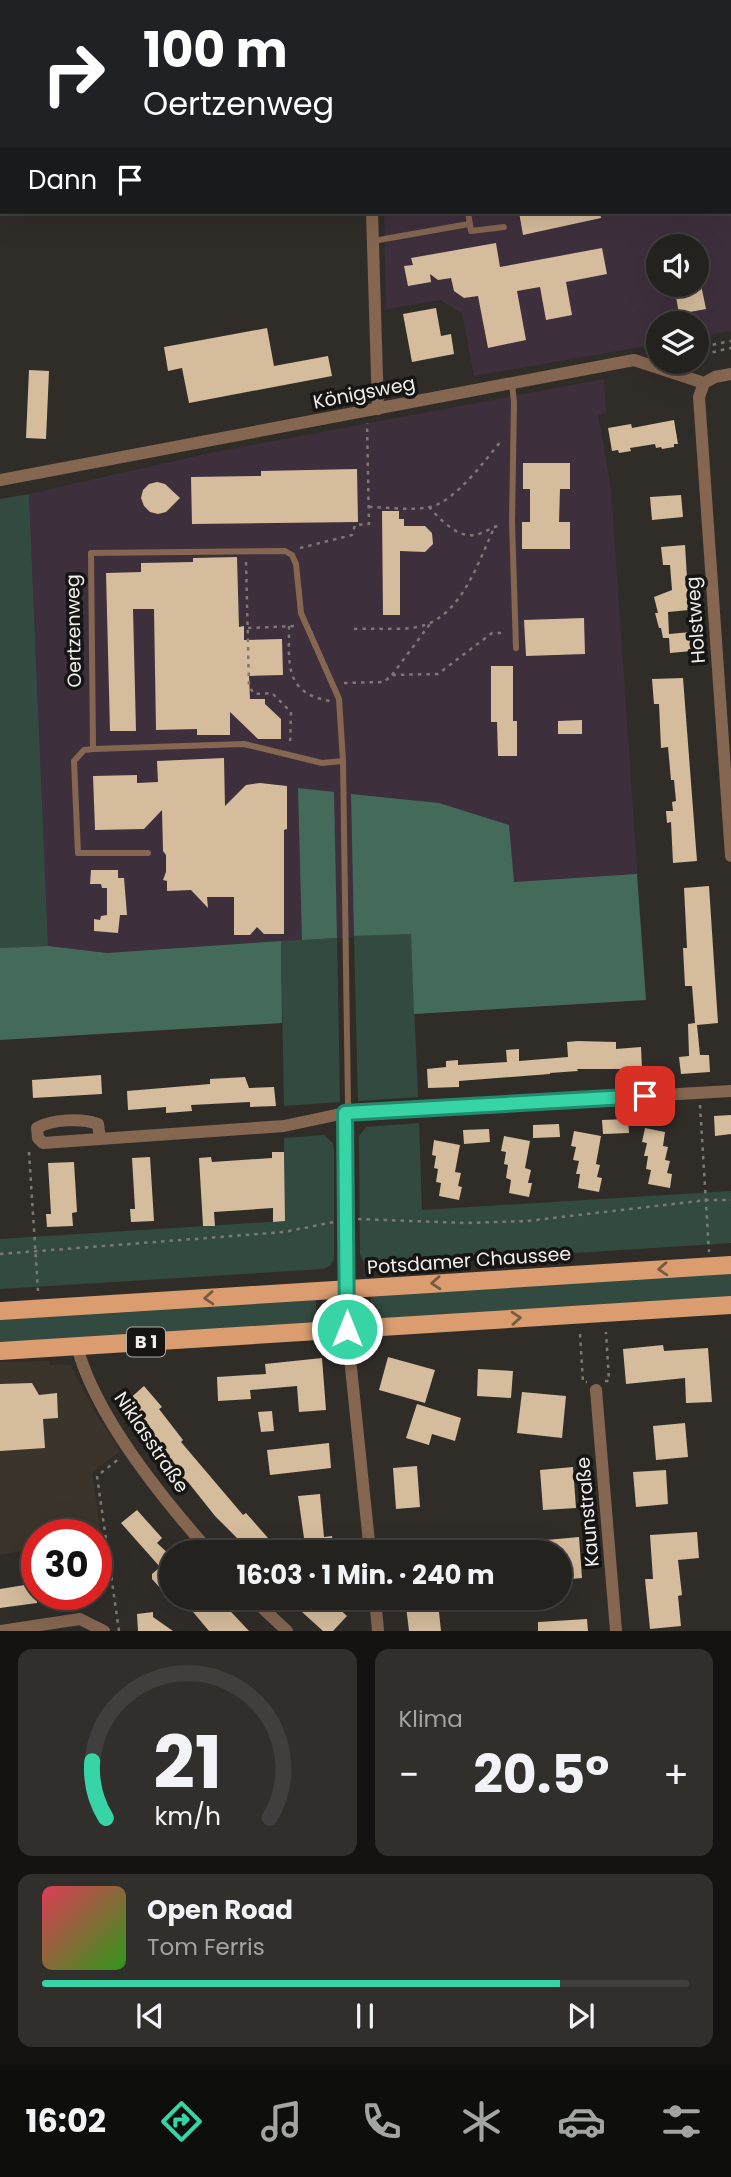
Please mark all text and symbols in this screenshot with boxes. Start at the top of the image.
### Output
text: 100 m [143,16,288,84]
icon: right [28,28,119,119]
text: Oertzenweg [143,81,334,126]
icon: arrive [111,161,149,199]
text: Dann [28,162,97,198]
map controls [646,234,709,374]
button: sound [646,234,709,297]
button: layers [646,311,709,374]
street label: Königsweg [311,369,417,416]
street label: Oertzenweg [59,574,88,688]
street label: Holstweg [679,576,712,664]
pin [615,1066,675,1126]
icon: arrive [626,1077,664,1115]
street label: Potsdamer Chaussee [366,1240,572,1281]
one-way arrow [657,1261,668,1276]
one-way arrow [430,1276,441,1291]
one-way arrow [203,1290,214,1305]
position arrow [310,1292,384,1366]
one-way arrow [511,1311,522,1326]
road number: B 1 [127,1328,165,1357]
street label: Niklasstraße [108,1386,195,1498]
street label: Kaunstraße [569,1456,606,1568]
speed limit sign: 30 [21,1519,112,1610]
text: 16:03 · 1 Min. · 240 m [236,1557,495,1593]
text: Klima [399,1703,463,1735]
text: 21 [153,1713,222,1814]
text: 20.5° [473,1738,609,1811]
text: − [399,1748,419,1801]
text: + [663,1748,689,1801]
text: km/h [154,1799,221,1834]
text: Open Road [147,1892,293,1928]
text: Tom Ferris [147,1931,265,1963]
icon: previous [131,1997,169,2035]
icon: pause [346,1997,384,2035]
icon: next [562,1997,600,2035]
icon: directions [157,2097,206,2146]
icon: music [257,2097,306,2146]
icon: phone [357,2097,406,2146]
icon: climate [457,2097,506,2146]
icon: car [557,2097,606,2146]
icon: filters [657,2097,706,2146]
text: 16:02 [25,2098,106,2143]

